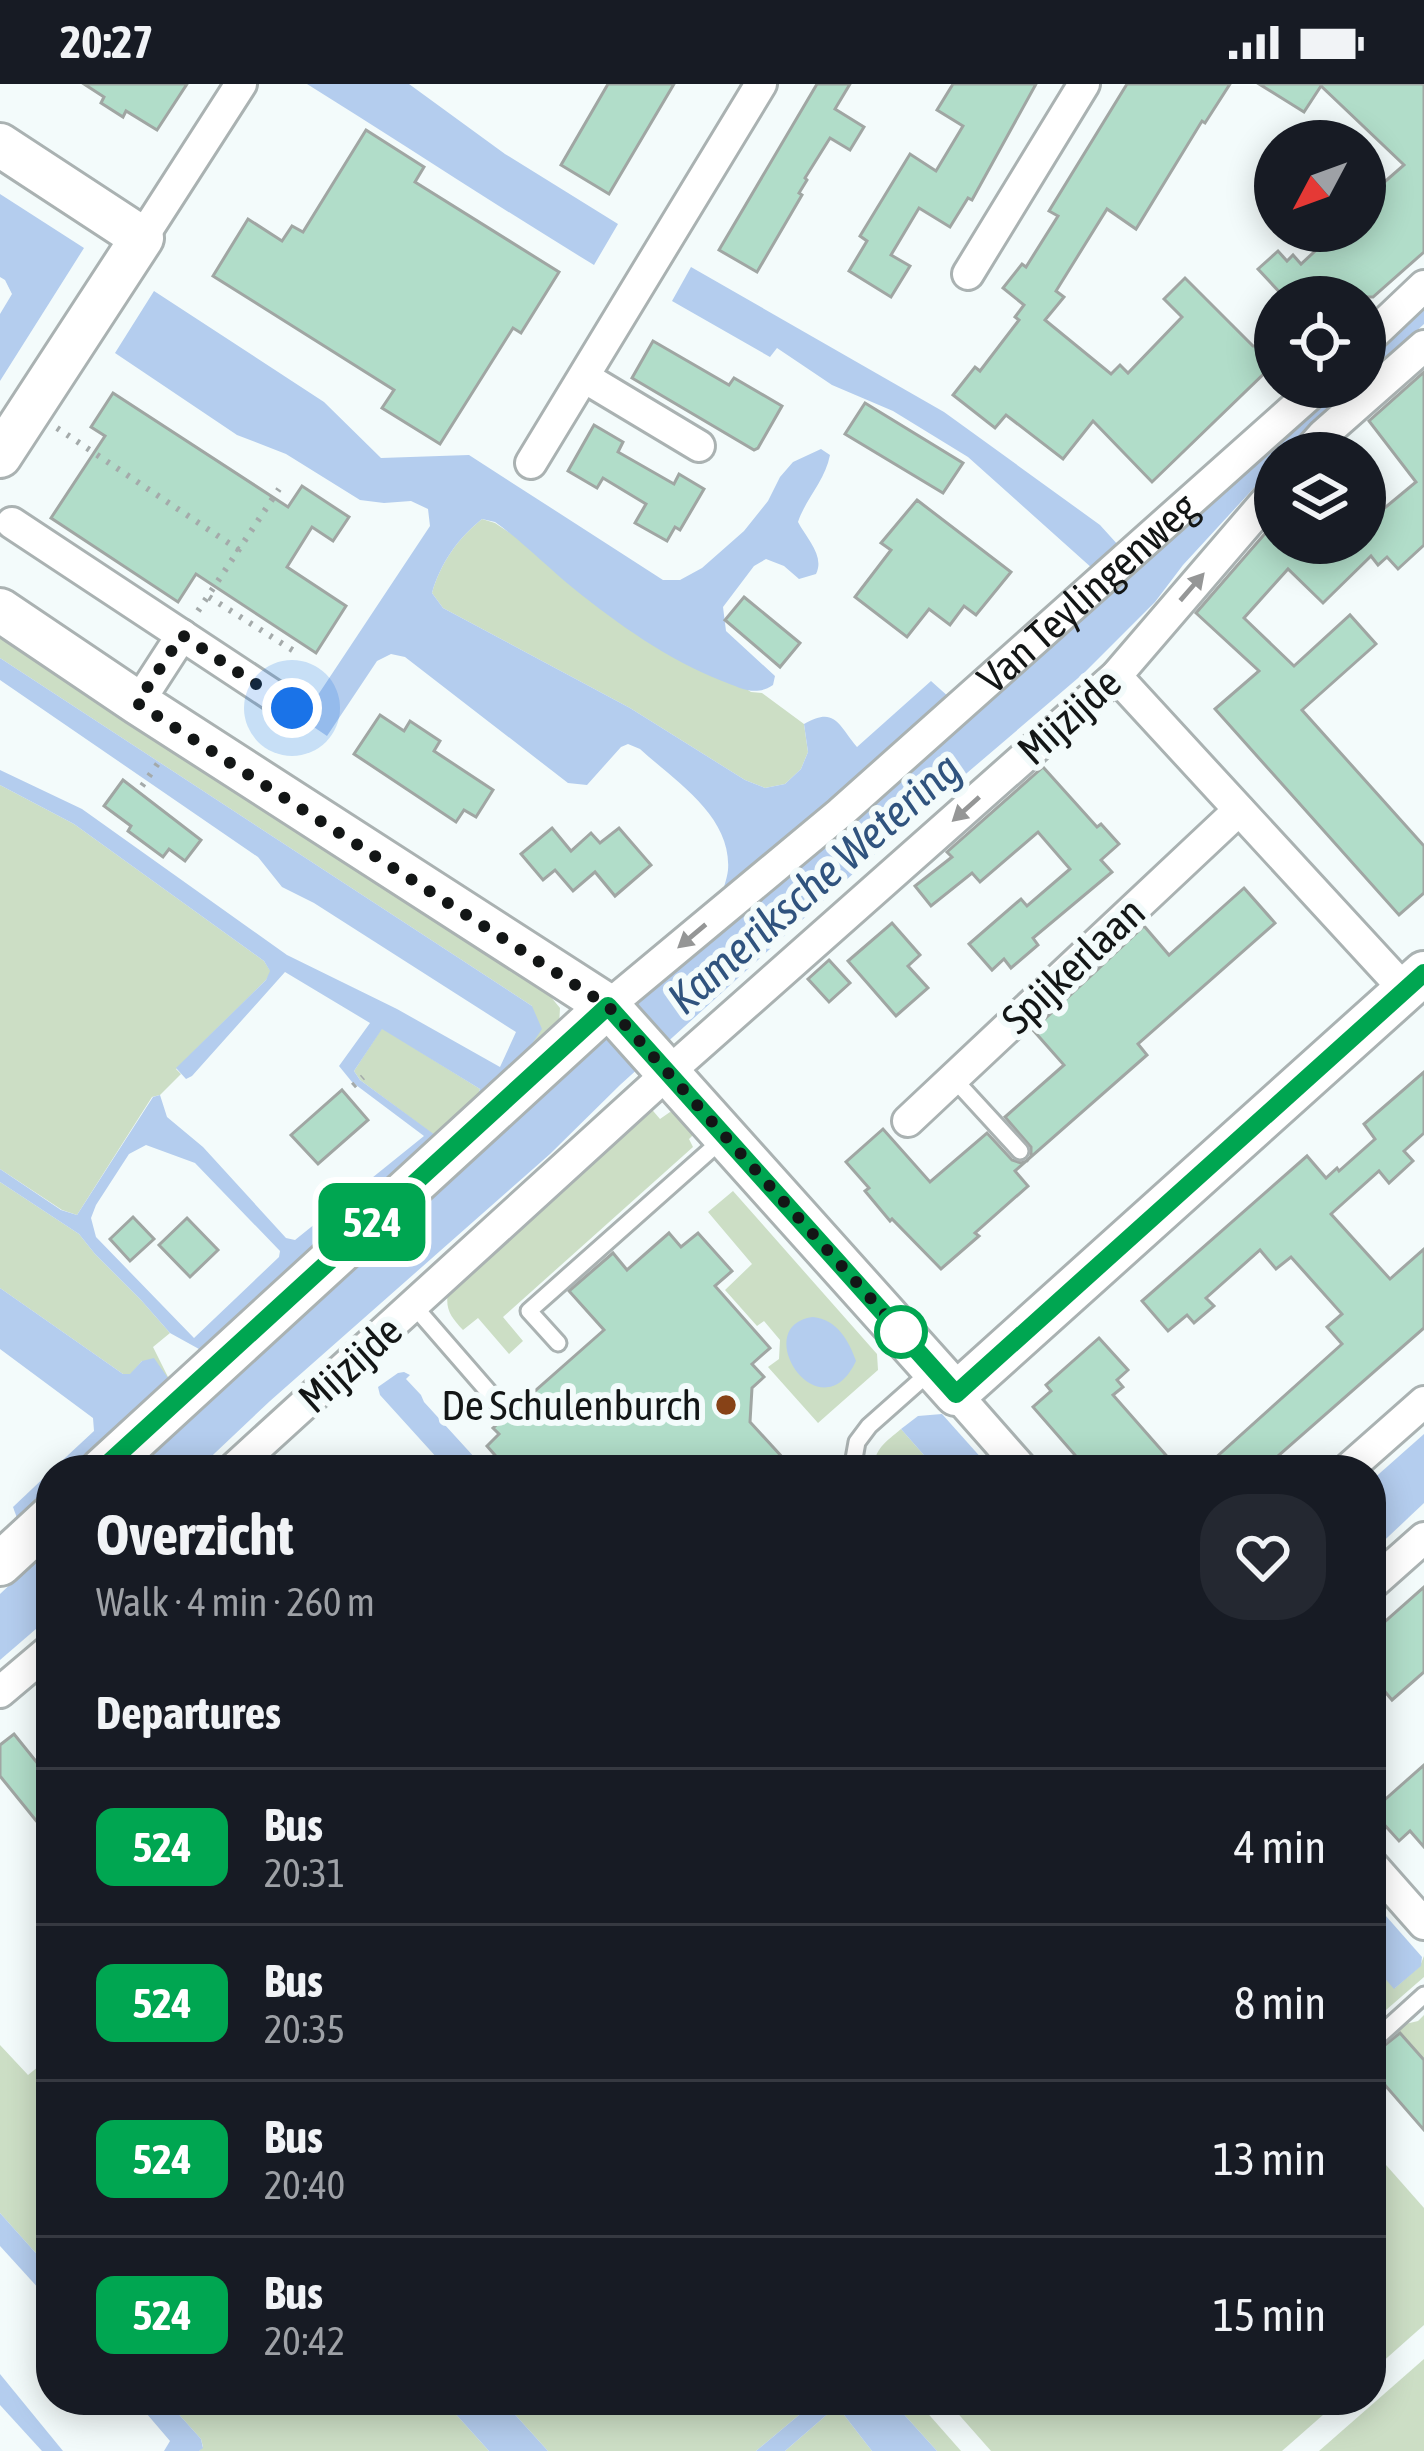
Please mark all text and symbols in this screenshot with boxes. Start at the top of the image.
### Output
text: 20:27 [60,16,154,68]
north arrow [1254,120,1386,252]
map controls [1254,120,1386,564]
button: locate [1254,276,1386,408]
button: layers [1254,432,1386,564]
street label: Van Teylingenweg [968,483,1206,703]
one-way arrow [1179,572,1205,602]
street label: Mijzijde [1008,658,1130,774]
your location [262,678,322,738]
water label: Kameriksche Wetering [657,742,971,1024]
one-way arrow [951,795,981,822]
street label: Spijkerlaan [992,887,1154,1043]
one-way arrow [677,923,707,949]
line badge: 524 [303,1183,441,1261]
text: 524 [342,1198,402,1246]
street label: Mijzijde [289,1306,411,1422]
unlabelled marker [876,1307,926,1357]
place label: De Schulenburch [441,1381,702,1429]
marker: De Schulenburch [713,1392,739,1418]
button: heart [1200,1494,1326,1620]
text: Overzicht [96,1502,294,1567]
text: Walk · 4 min · 260 m [96,1580,375,1624]
text: Departures [96,1687,281,1739]
text: Bus [264,1799,323,1851]
text: 4 min [1234,1821,1326,1873]
text: 524 [132,1823,192,1871]
text: 20:31 [264,1851,345,1895]
text: Bus [264,1955,323,2007]
text: 8 min [1234,1977,1326,2029]
text: 524 [132,1979,192,2027]
text: 20:35 [264,2007,345,2051]
text: Bus [264,2111,323,2163]
text: 13 min [1213,2133,1326,2185]
text: 524 [132,2135,192,2183]
text: 20:40 [264,2163,345,2207]
text: Bus [264,2267,323,2319]
text: 15 min [1213,2289,1326,2341]
text: 524 [132,2291,192,2339]
text: 20:42 [264,2319,345,2363]

